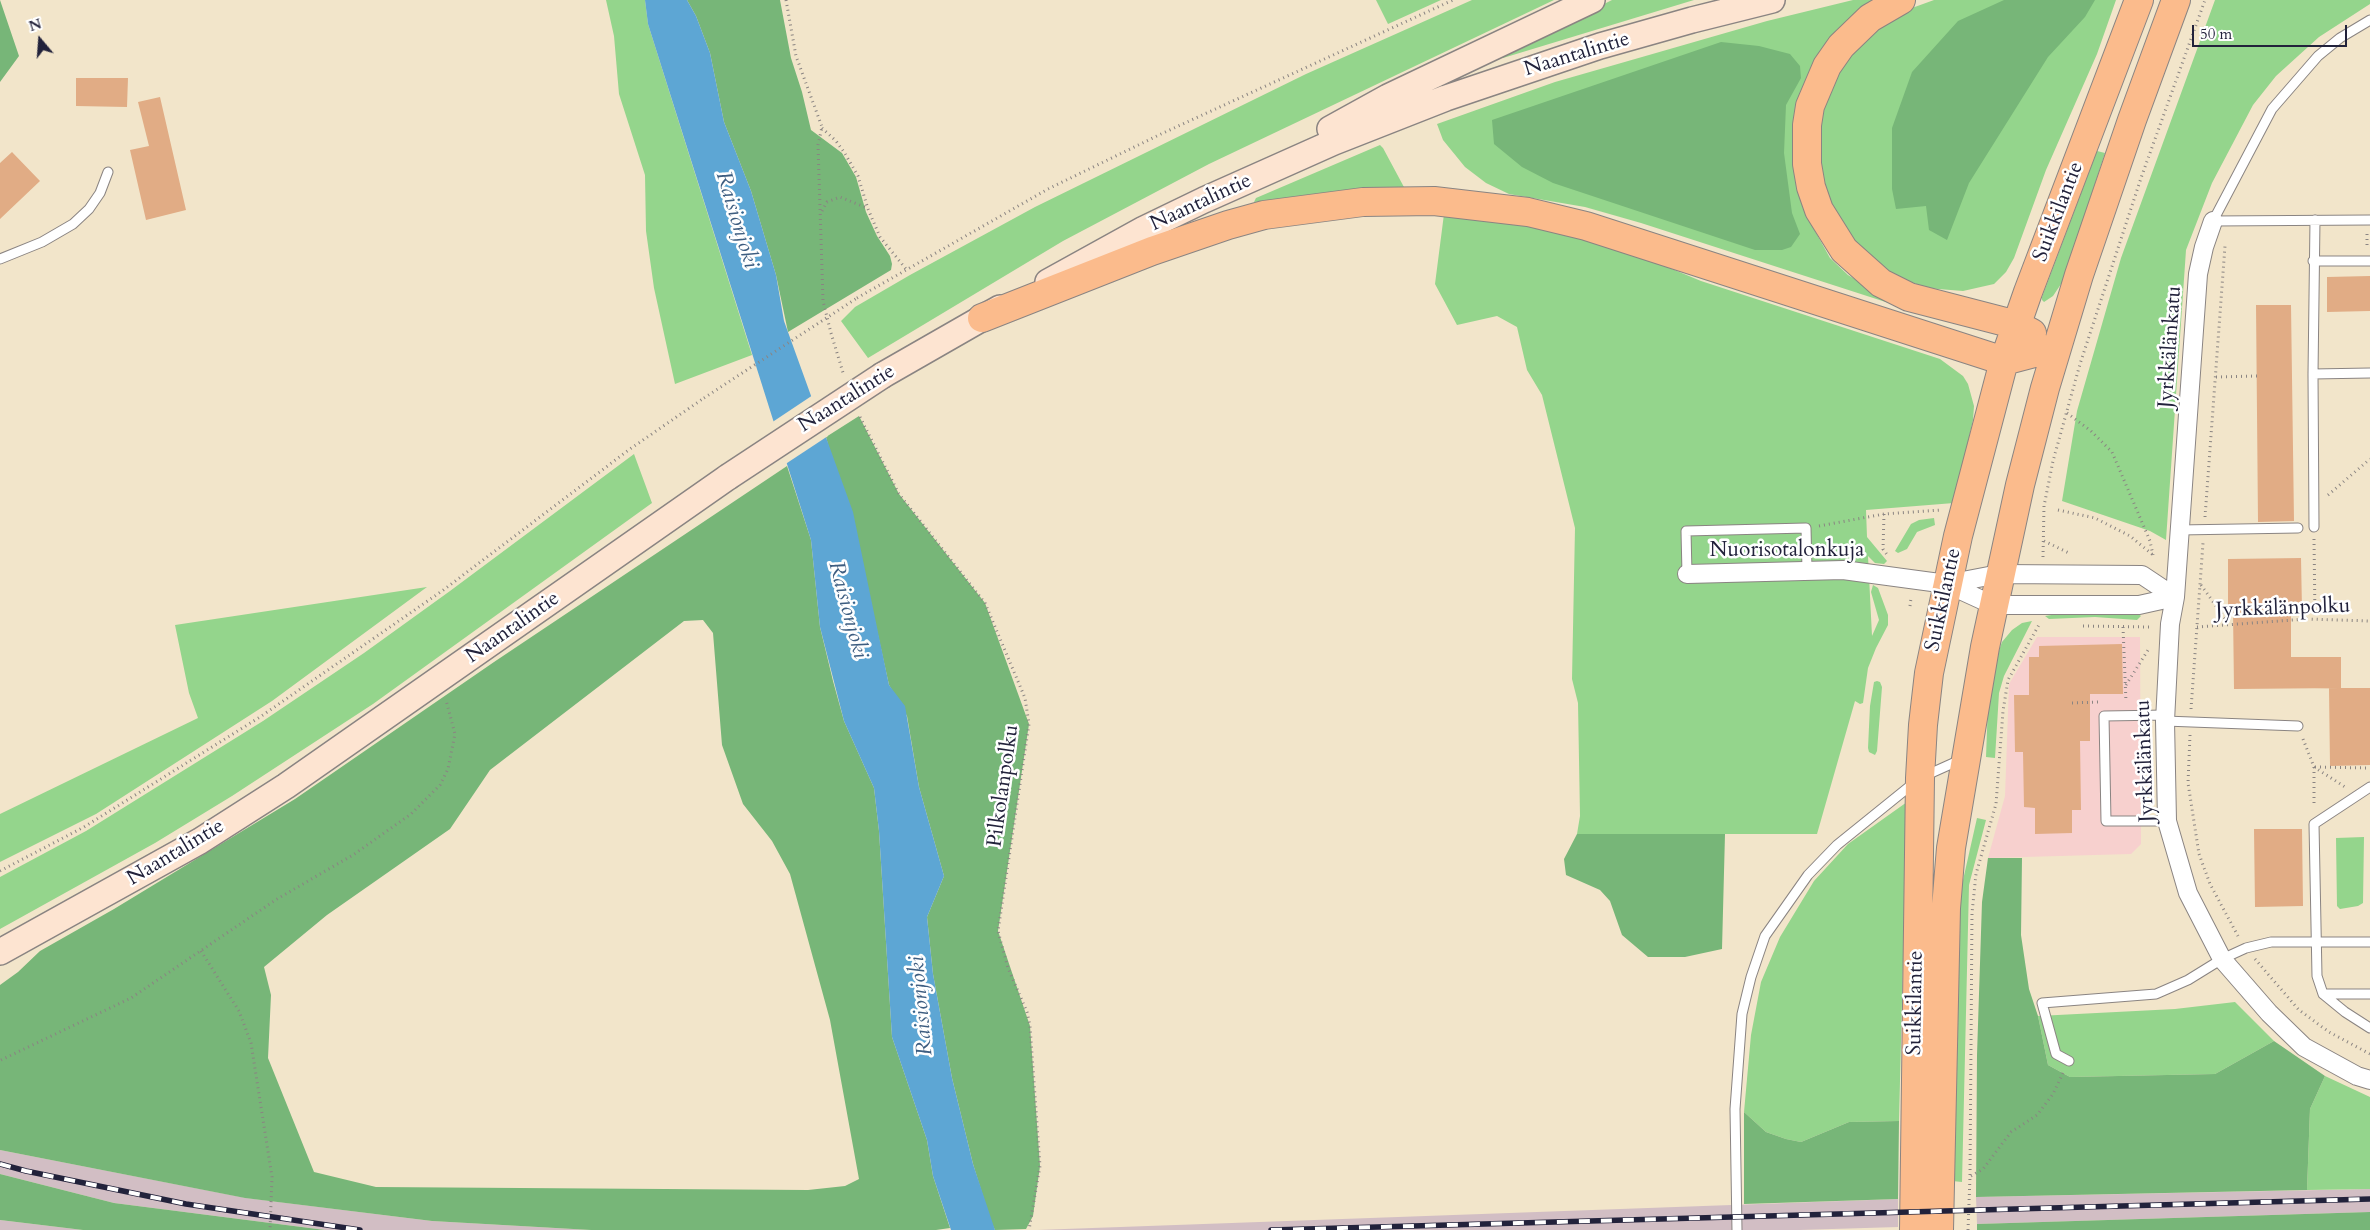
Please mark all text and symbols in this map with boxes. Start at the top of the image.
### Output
text: N [26,14,44,36]
north arrow [15,15,65,65]
scale bar [2195,15,2350,47]
text: 50 m [2200,24,2232,44]
street label: Naantalintie [1521,27,1633,83]
street label: Suikkilantie [2028,159,2090,265]
water label: Raisionjoki [709,168,763,272]
street label: Naantalintie [1146,169,1256,237]
street label: Jyrkkälänkatu [2154,285,2188,409]
street label: Naantalintie [794,359,900,439]
street label: Nuorisotalonkuja [1710,538,1864,564]
street label: Suikkilantie [1921,546,1967,654]
water label: Raisionjoki [821,558,873,662]
street label: Naantalintie [461,586,565,670]
street label: Jyrkkälänpolku [2215,594,2351,624]
street label: Jyrkkälänkatu [2131,699,2161,823]
street label: Pilkolanpolku [983,723,1025,849]
street label: Naantalintie [123,814,229,892]
street label: Suikkilantie [1902,950,1930,1056]
water label: Raisionjoki [905,955,939,1057]

